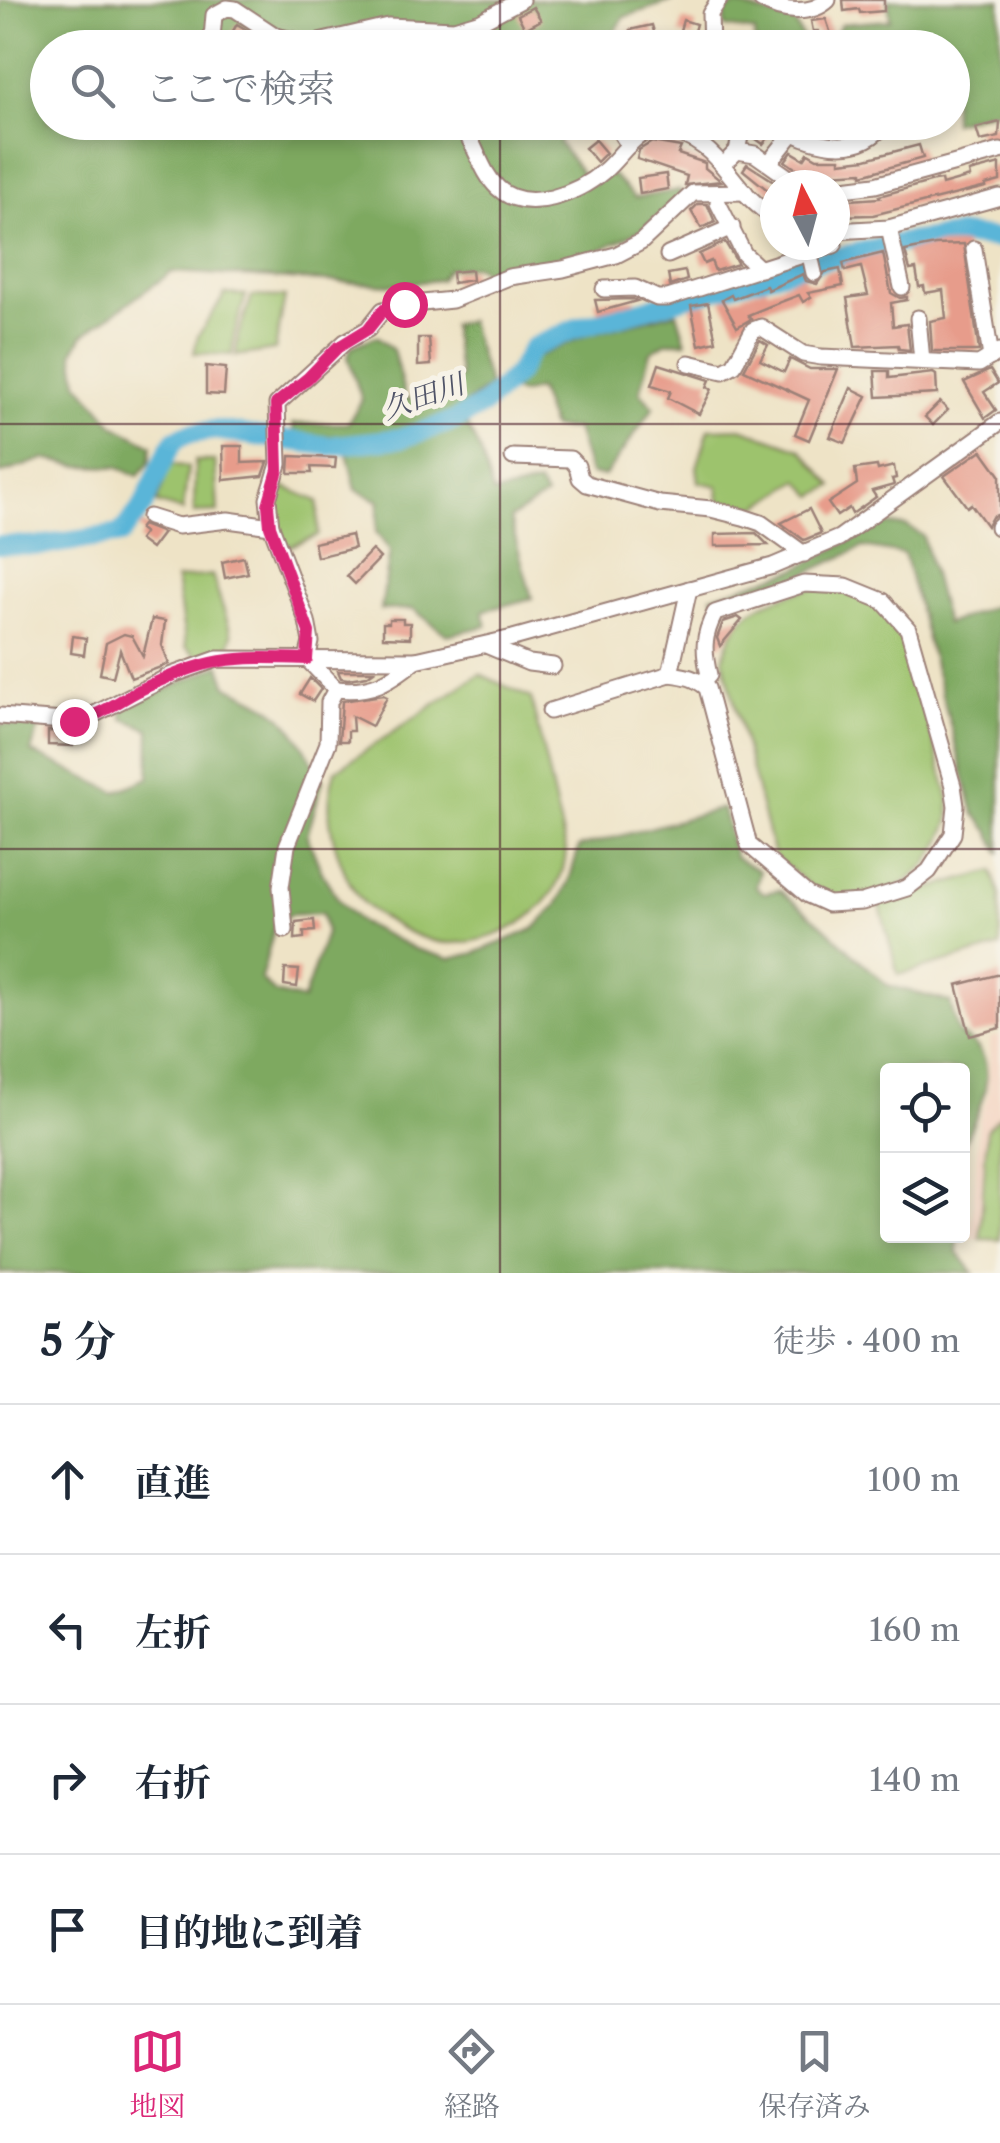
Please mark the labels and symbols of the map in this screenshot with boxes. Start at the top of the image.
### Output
north arrow [760,170,850,260]
route start [382,282,428,328]
water label: 久田川 [378,365,471,426]
route end [52,699,98,745]

